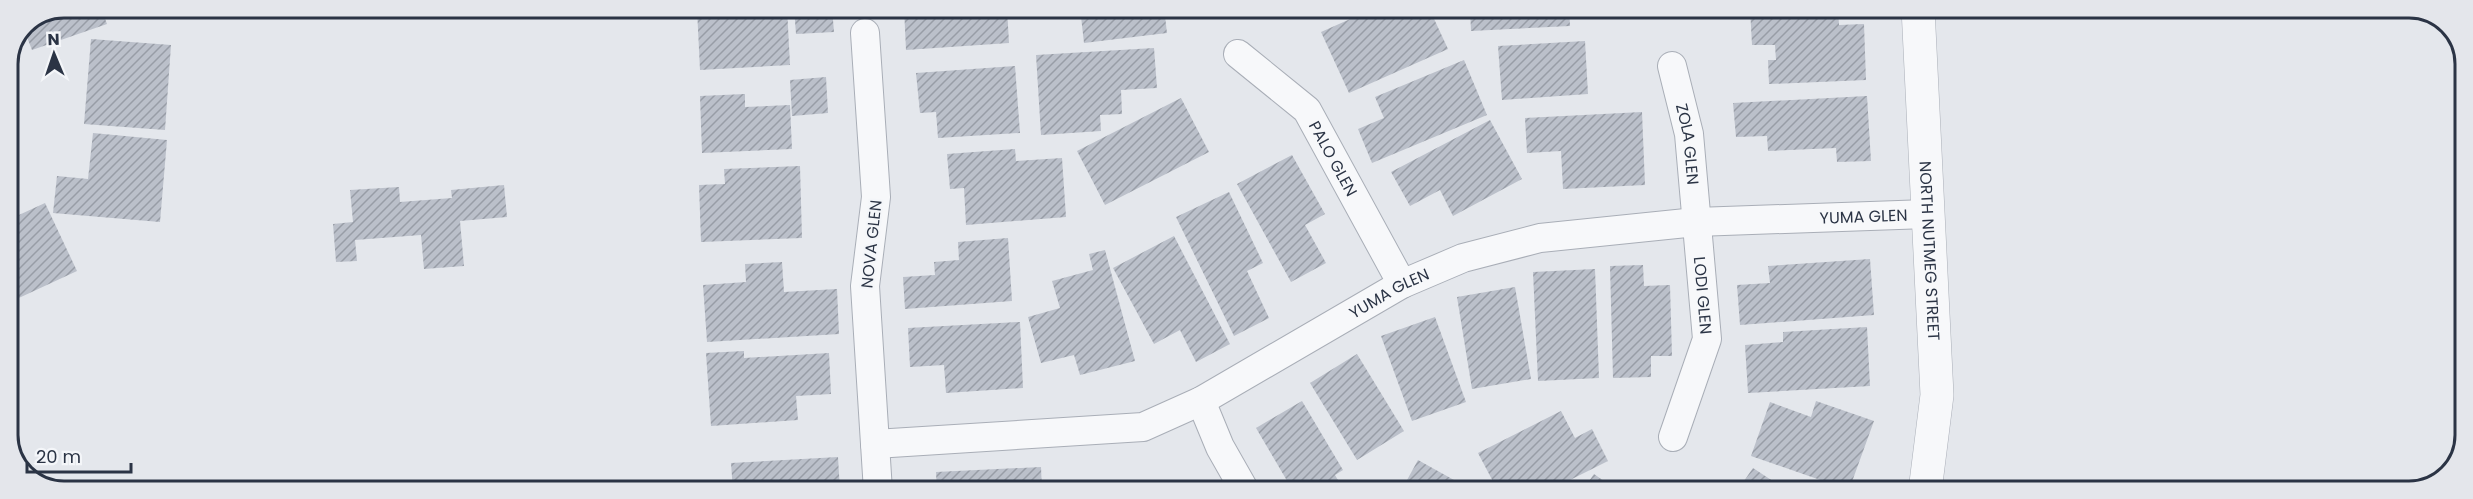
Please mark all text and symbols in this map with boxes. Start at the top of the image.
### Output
north arrow [24,24,84,84]
text: N [47,28,60,51]
street label: ZOLA GLEN [1670,101,1704,186]
street label: PALO GLEN [1303,117,1363,200]
street label: NORTH NUTMEG STREET [1914,160,1945,341]
street label: NOVA GLEN [855,199,888,289]
street label: YUMA GLEN [1819,204,1908,230]
street label: LODI GLEN [1688,256,1718,335]
street label: YUMA GLEN [1345,263,1433,324]
scale bar [27,436,130,474]
text: 20 m [36,444,81,469]

